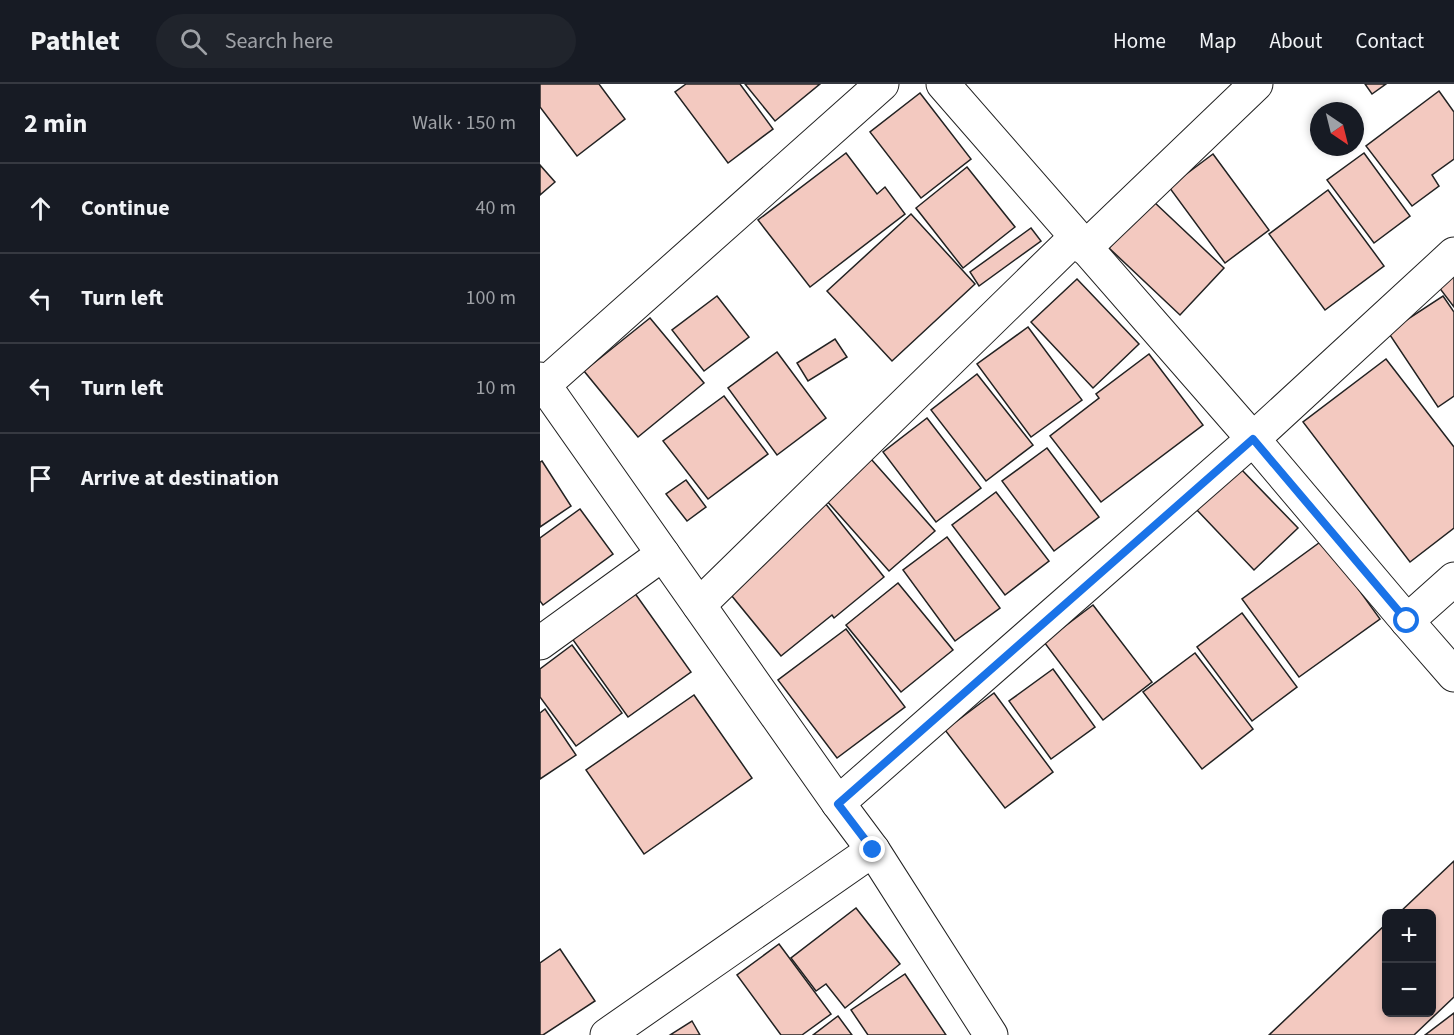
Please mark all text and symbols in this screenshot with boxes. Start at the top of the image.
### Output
search box [156,14,576,68]
text: Pathlet [30,21,120,61]
icon: search [177,25,210,58]
text: Search here [225,25,333,57]
text: Home [1113,26,1166,56]
text: Map [1199,26,1237,56]
text: About [1270,26,1322,56]
text: Contact [1355,26,1424,56]
north arrow [1310,102,1364,156]
text: 2 min [24,105,87,142]
text: Walk · 150 m [412,109,516,137]
icon: ahead [24,192,57,225]
text: Continue [81,192,170,224]
text: 40 m [476,194,516,222]
icon: left [24,282,57,315]
text: Turn left [81,282,163,314]
text: 100 m [466,284,516,312]
icon: left [24,372,57,405]
text: Turn left [81,372,163,404]
text: 10 m [476,374,516,402]
icon: arrive [24,462,57,495]
text: Arrive at destination [81,462,279,494]
route start [1393,607,1419,633]
route end [859,836,885,862]
map controls [1382,909,1436,1017]
button: + [1382,909,1436,963]
button: − [1382,963,1436,1017]

